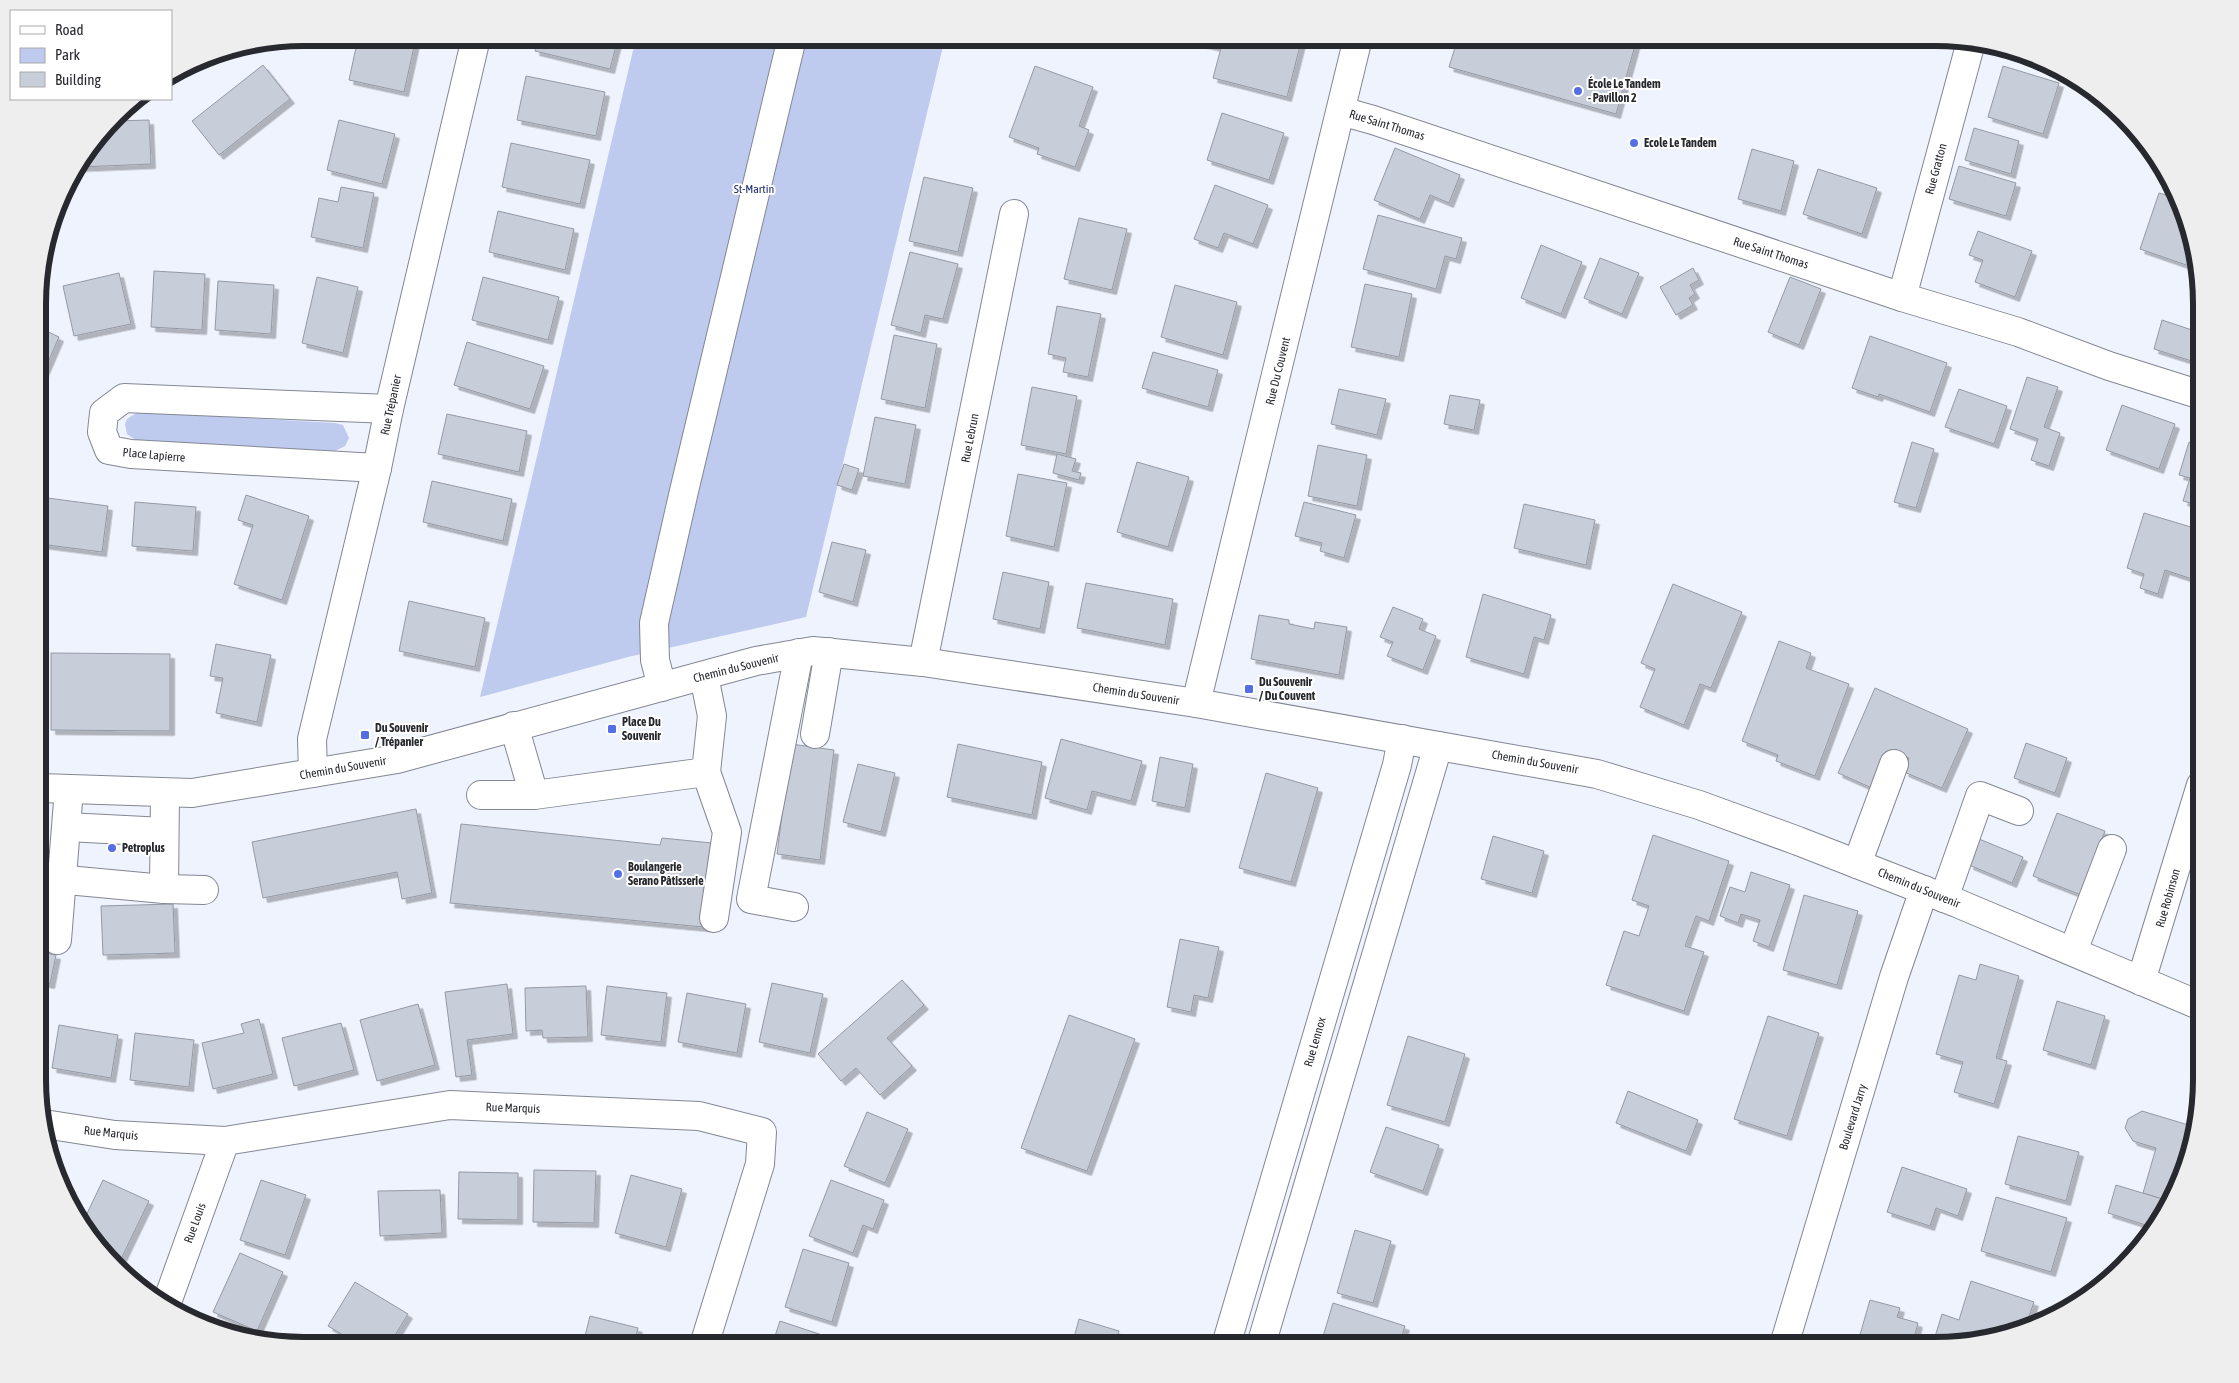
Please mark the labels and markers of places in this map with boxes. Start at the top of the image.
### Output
place label: École Le Tandem - Pavillon 2 [1588,76,1661,105]
marker: École Le Tandem - Pavillon 2 [1572,85,1584,97]
place label: Ecole Le Tandem [1644,136,1717,150]
marker: Ecole Le Tandem [1628,137,1640,149]
place label: Du Souvenir / Du Couvent [1259,675,1316,703]
marker: Du Souvenir / Du Couvent [1243,683,1255,695]
place label: Place Du Souvenir [622,715,661,743]
place label: Du Souvenir / Trépanier [375,721,428,749]
marker: Place Du Souvenir [606,723,618,735]
marker: Du Souvenir / Trépanier [359,729,371,741]
place label: Petroplus [122,841,166,855]
marker: Petroplus [106,842,118,854]
place label: Boulangerie Serano Pâtisserie [628,860,704,888]
marker: Boulangerie Serano Pâtisserie [612,868,624,880]

